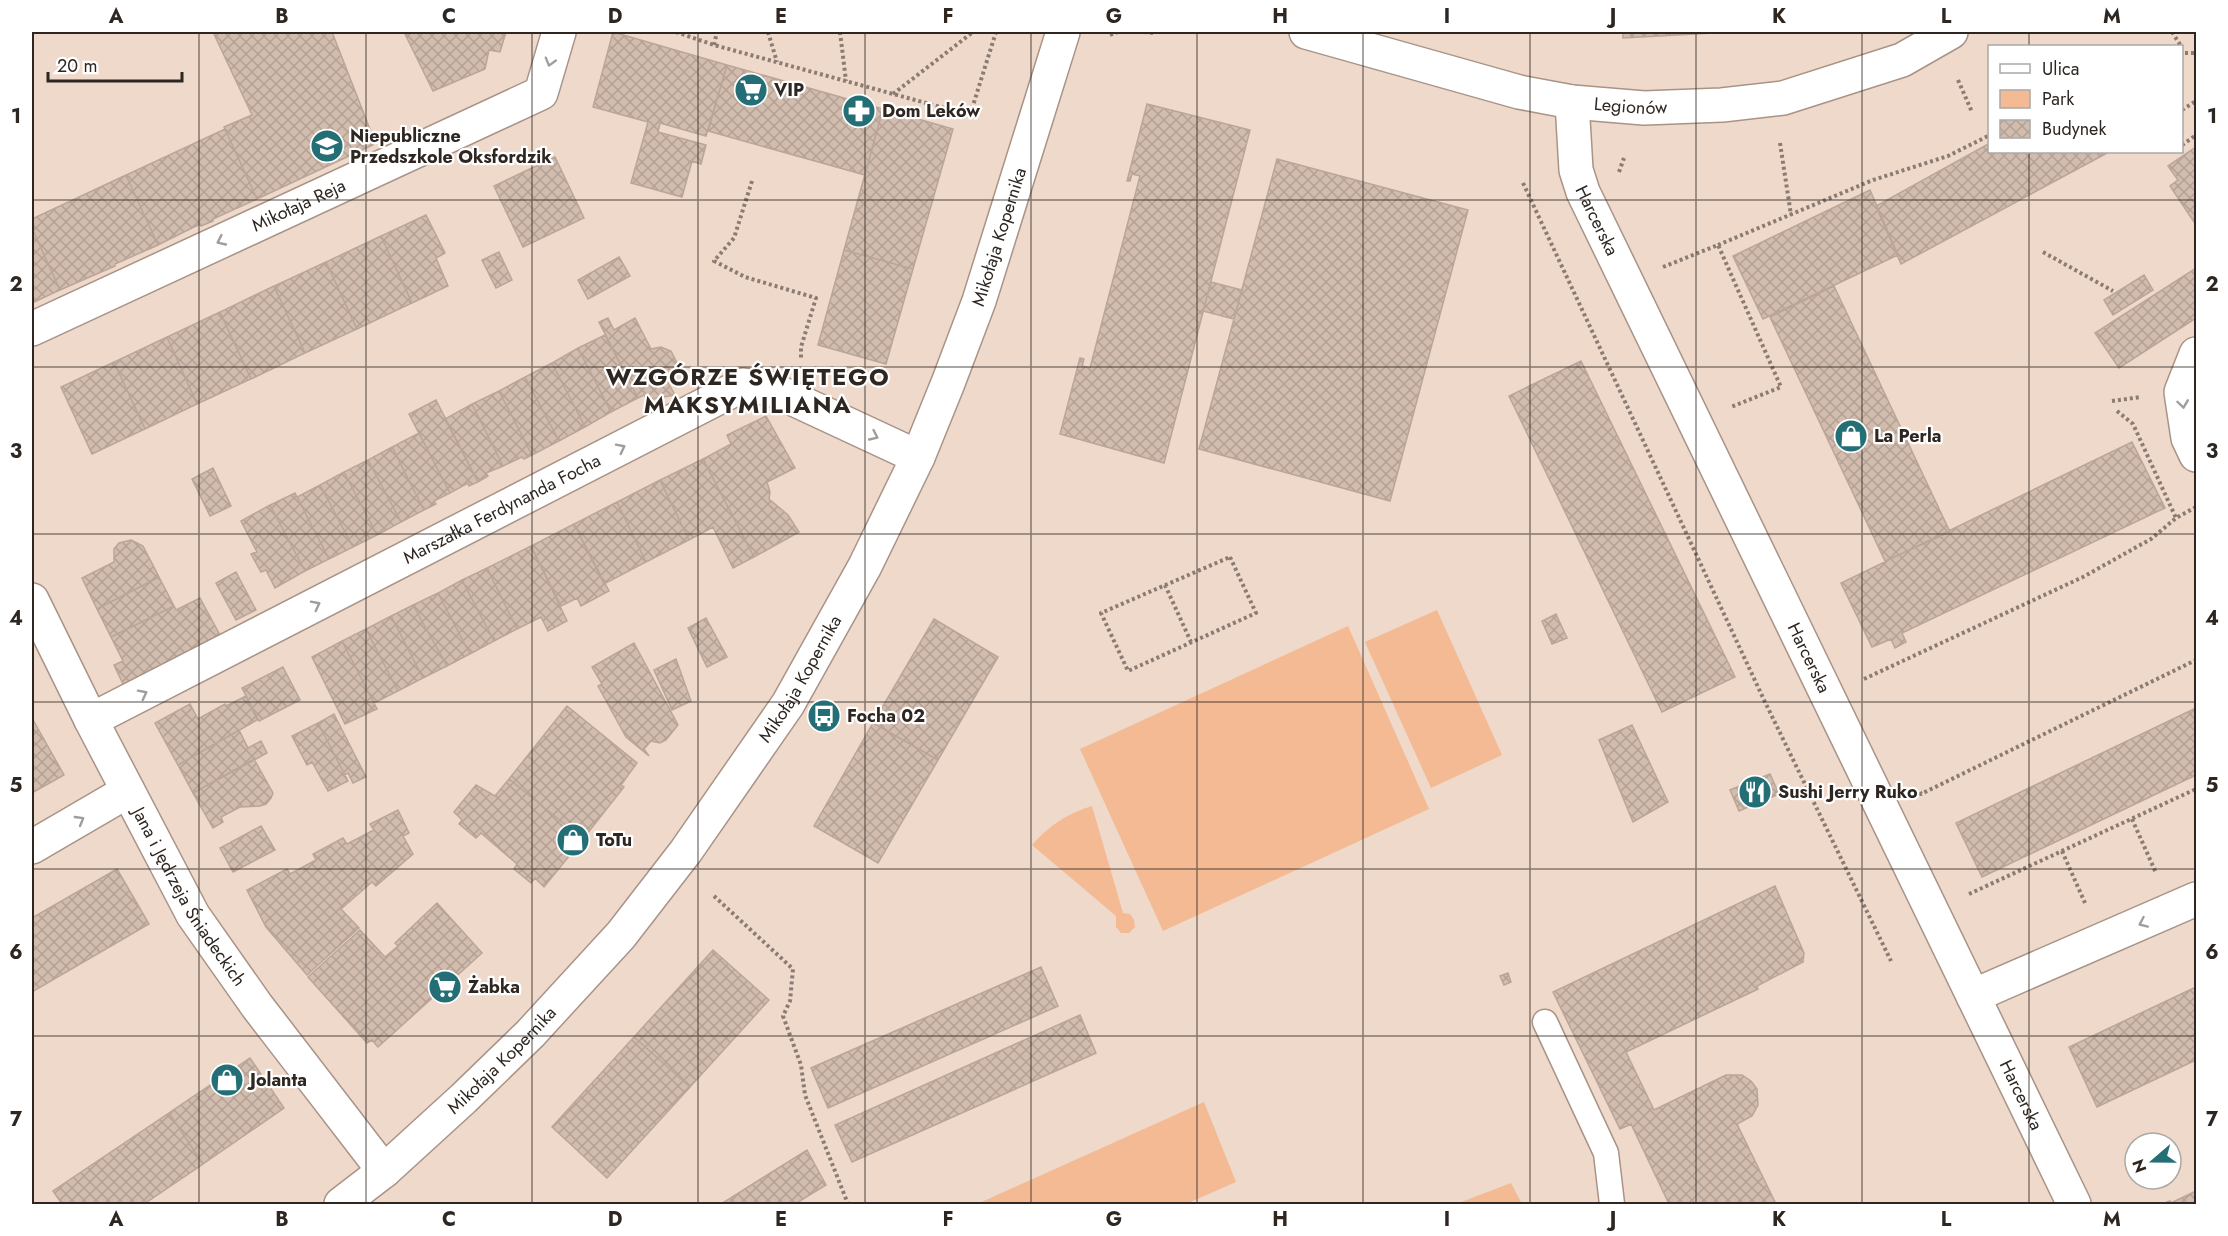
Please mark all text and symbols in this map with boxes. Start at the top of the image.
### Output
text: A [108,2,124,31]
text: B [275,2,289,31]
text: C [442,2,456,31]
text: D [608,2,622,31]
text: E [775,2,787,31]
text: F [942,2,954,31]
text: G [1106,2,1122,31]
text: H [1272,2,1288,31]
text: I [1444,2,1450,31]
text: J [1606,2,1616,31]
text: K [1772,2,1786,31]
text: L [1941,2,1952,31]
text: M [2103,2,2121,31]
scale bar [48,45,182,83]
legend [1988,45,2183,153]
text: 20 m [57,53,97,79]
one-way arrow [545,56,557,67]
text: Ulica [2042,56,2079,82]
supermarket icon: VIP [733,72,769,108]
place label: VIP [773,77,804,103]
text: Park [2042,86,2074,112]
street label: Legionów [1593,91,1668,121]
pharmacy icon: Dom Leków [841,93,877,129]
place label: Dom Leków [882,98,980,124]
text: 1 [11,102,21,131]
text: 1 [2207,102,2217,131]
text: Budynek [2042,116,2106,142]
place label: Niepubliczne Przedszkole Oksfordzik [350,123,552,170]
school or university icon: Niepubliczne Przedszkole Oksfordzik [309,128,345,164]
street label: Mikołaja Kopernika [965,164,1033,309]
street label: Mikołaja Reja [248,172,350,238]
street label: Harcerska [1569,181,1625,260]
one-way arrow [216,233,227,245]
text: 2 [9,270,23,299]
text: 2 [2205,270,2219,299]
district label: WZGÓRZE ŚWIĘTEGO MAKSYMILIANA [606,359,890,422]
one-way arrow [2176,400,2189,409]
shop icon: La Perla [1833,418,1869,454]
place label: La Perla [1874,423,1942,449]
one-way arrow [867,429,878,441]
text: 3 [10,437,22,466]
text: 3 [2206,437,2218,466]
one-way arrow [614,444,625,456]
street label: Marszałka Ferdynanda Focha [399,447,605,570]
one-way arrow [310,600,321,612]
text: 4 [9,604,23,633]
text: 4 [2205,604,2219,633]
street label: Mikołaja Kopernika [752,610,848,748]
street label: Harcerska [1781,618,1837,697]
one-way arrow [137,689,148,701]
bus stop icon: Focha 02 [806,698,842,734]
place label: Focha 02 [847,703,925,729]
text: 5 [10,771,23,800]
text: 5 [2206,771,2219,800]
restaurant icon: Sushi Jerry Ruko [1737,774,1773,810]
place label: Sushi Jerry Ruko [1778,779,1918,805]
street label: Jana i Jędrzeja Śniadeckich [125,801,252,992]
one-way arrow [74,815,84,827]
shop icon: ToTu [555,822,591,858]
place label: ToTu [596,827,632,853]
one-way arrow [2138,916,2149,928]
text: 6 [9,938,23,967]
text: 6 [2205,938,2219,967]
supermarket icon: Żabka [427,969,463,1005]
place label: Żabka [468,974,520,1000]
street label: Mikołaja Kopernika [442,1000,562,1120]
street label: Harcerska [1993,1056,2049,1135]
shop icon: Jolanta [209,1062,245,1098]
place label: Jolanta [247,1067,307,1093]
text: 7 [10,1105,23,1134]
text: 7 [2206,1105,2219,1134]
north arrow [2123,1131,2183,1191]
text: N [2126,1156,2152,1176]
text: A [108,1205,124,1234]
text: B [275,1205,289,1234]
text: C [442,1205,456,1234]
text: D [608,1205,622,1234]
text: E [775,1205,787,1234]
text: F [942,1205,954,1234]
text: G [1106,1205,1122,1234]
text: H [1272,1205,1288,1234]
text: I [1444,1205,1450,1234]
text: J [1606,1205,1616,1234]
text: K [1772,1205,1786,1234]
text: L [1941,1205,1952,1234]
text: M [2103,1205,2121,1234]

